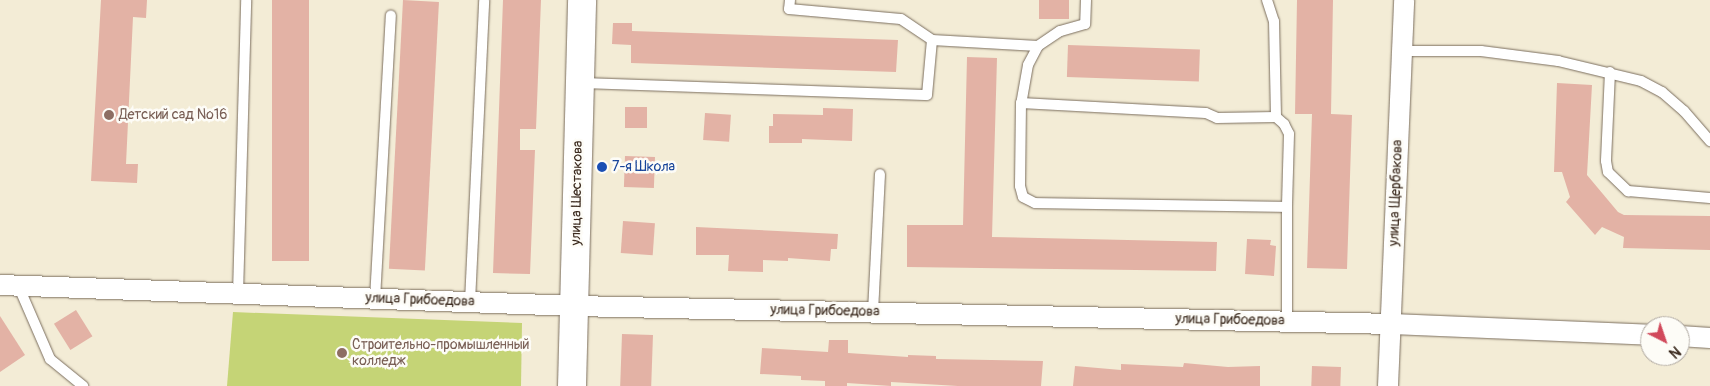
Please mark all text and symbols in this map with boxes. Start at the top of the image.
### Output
place label: Детский сад №16 [119,107,227,123]
marker: Детский сад №16 [103,109,115,121]
street label: улица Щербакова [1386,139,1406,247]
street label: улица Шестакова [568,140,586,246]
place label: 7-я Школа [612,159,675,175]
marker: 7-я Школа [596,161,608,173]
street label: улица Грибоедова [365,290,475,310]
street label: улица Грибоедова [770,302,880,320]
street label: улица Грибоедова [1175,311,1285,329]
north arrow [1640,316,1690,366]
place label: Строительно-промышленный колледж [352,337,530,370]
text: N [1665,342,1684,361]
marker: Строительно-промышленный колледж [336,347,348,359]

